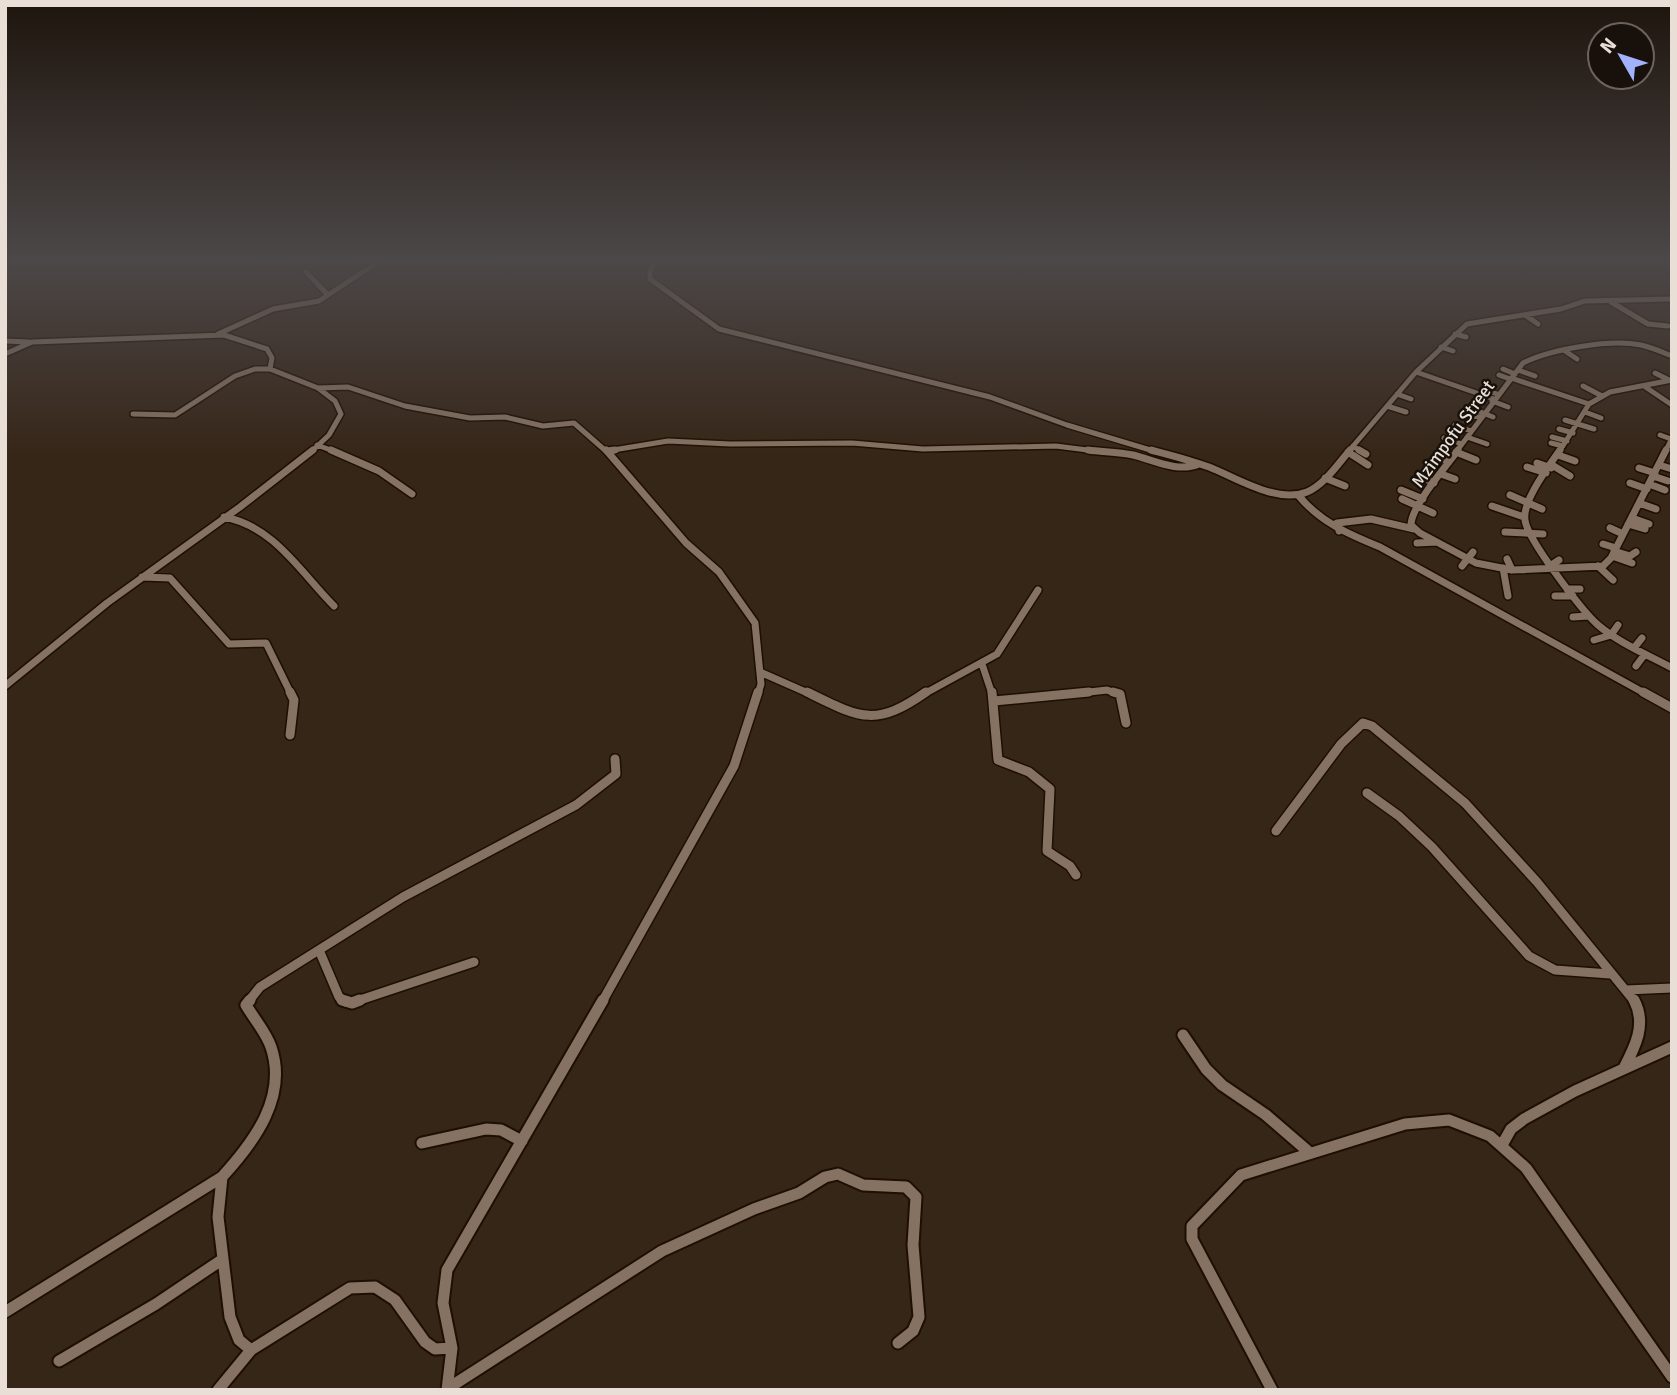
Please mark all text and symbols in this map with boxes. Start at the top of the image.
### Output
north arrow [1586,21,1656,91]
text: N [1595,33,1622,59]
street label: Mzimpofu Street [1407,376,1499,492]

